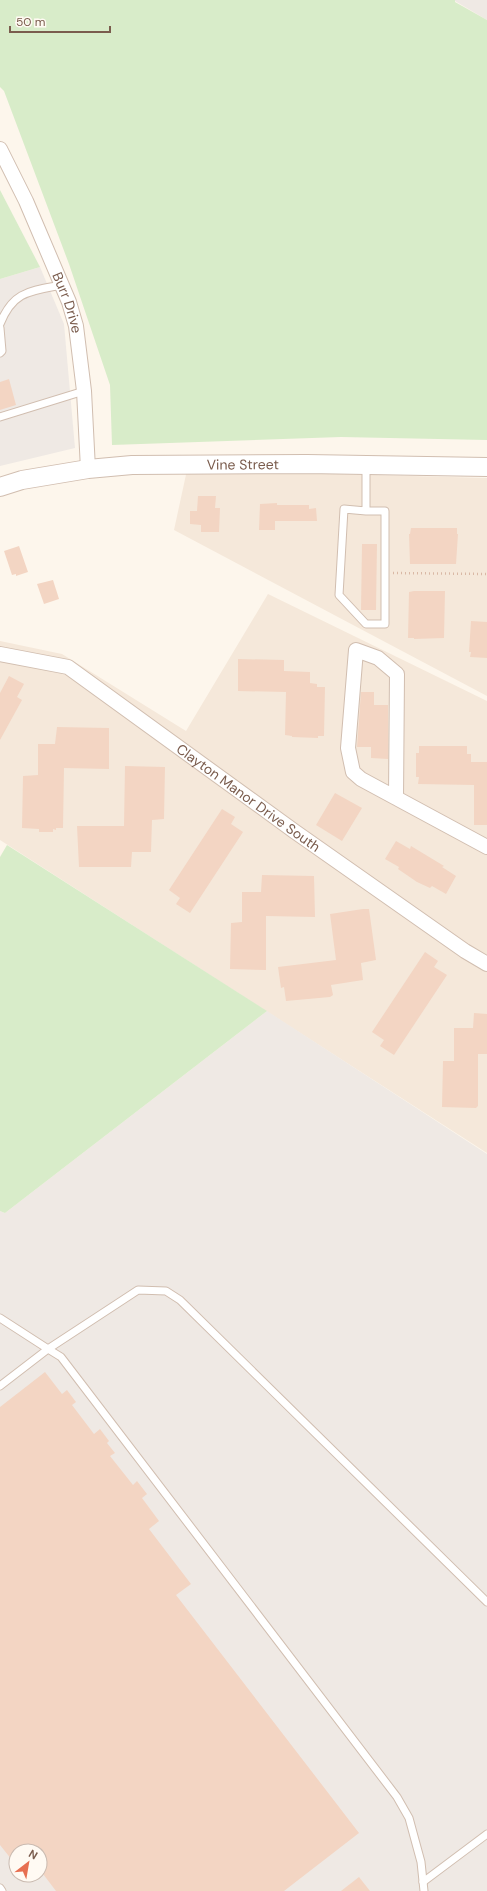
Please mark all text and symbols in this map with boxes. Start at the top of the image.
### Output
scale bar [10,8,110,34]
text: 50 m [16,14,45,30]
street label: Burr Drive [48,269,86,334]
street label: Vine Street [207,455,279,474]
street label: Clayton Manor Drive South [173,740,324,856]
north arrow [8,1843,48,1883]
text: N [26,1846,40,1862]

